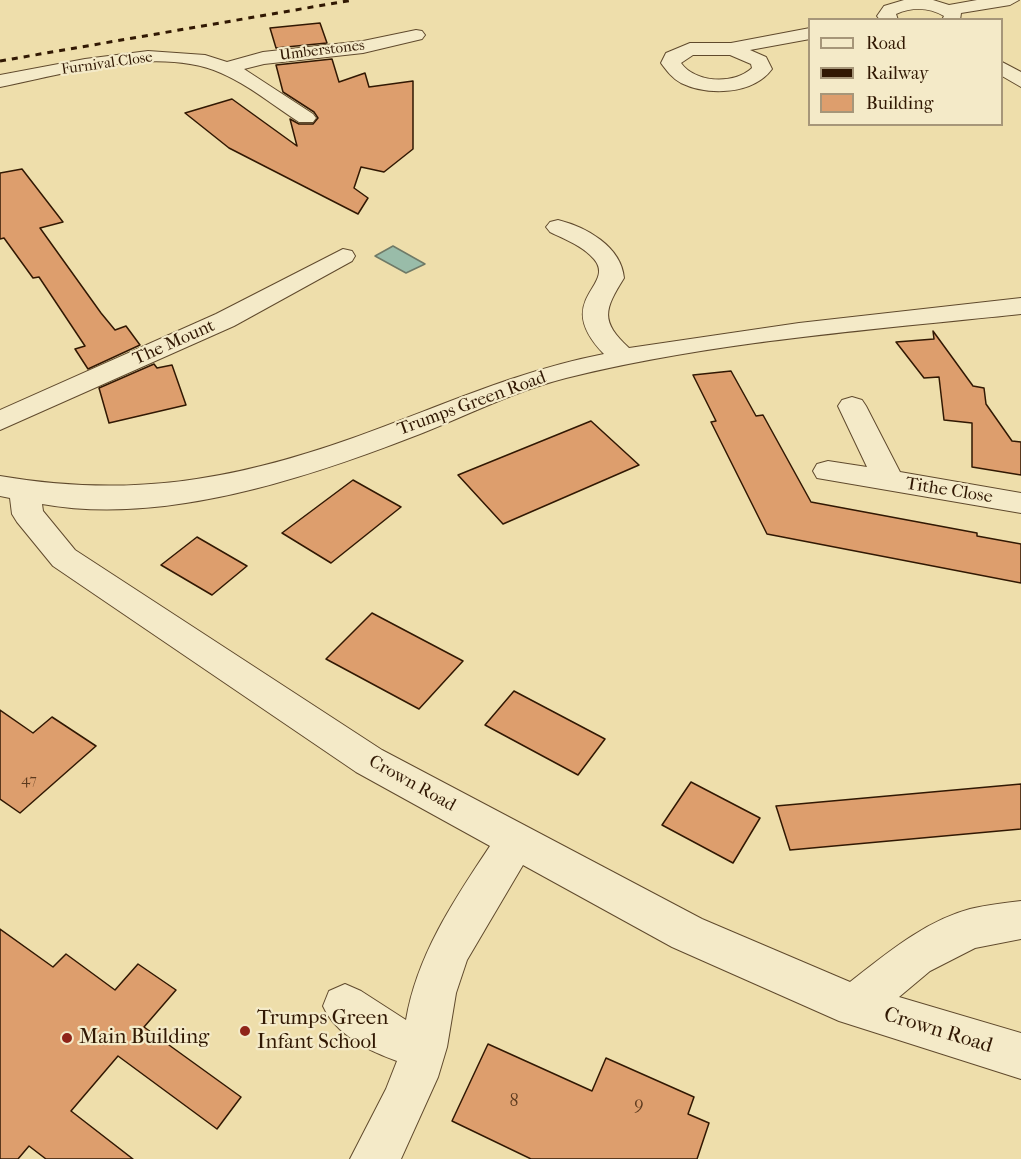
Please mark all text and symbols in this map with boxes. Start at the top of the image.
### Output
legend [808,18,1003,126]
text: Road [866,33,906,54]
street label: Umberstones [278,37,366,65]
street label: Furnival Close [60,49,154,79]
text: Railway [866,63,929,84]
text: Building [866,93,933,114]
street label: The Mount [130,315,218,371]
street label: Trumps Green Road [395,367,549,441]
street label: Tithe Close [904,473,994,509]
street label: Crown Road [365,751,459,817]
house number: 47 [21,771,37,789]
street label: Crown Road [881,1003,995,1059]
place label: Trumps Green Infant School [257,1006,388,1056]
marker: Trumps Green Infant School [238,1024,252,1038]
place label: Main Building [79,1025,209,1051]
marker: Main Building [60,1031,74,1045]
house number: 8 [509,1091,519,1113]
house number: 9 [634,1094,644,1116]

